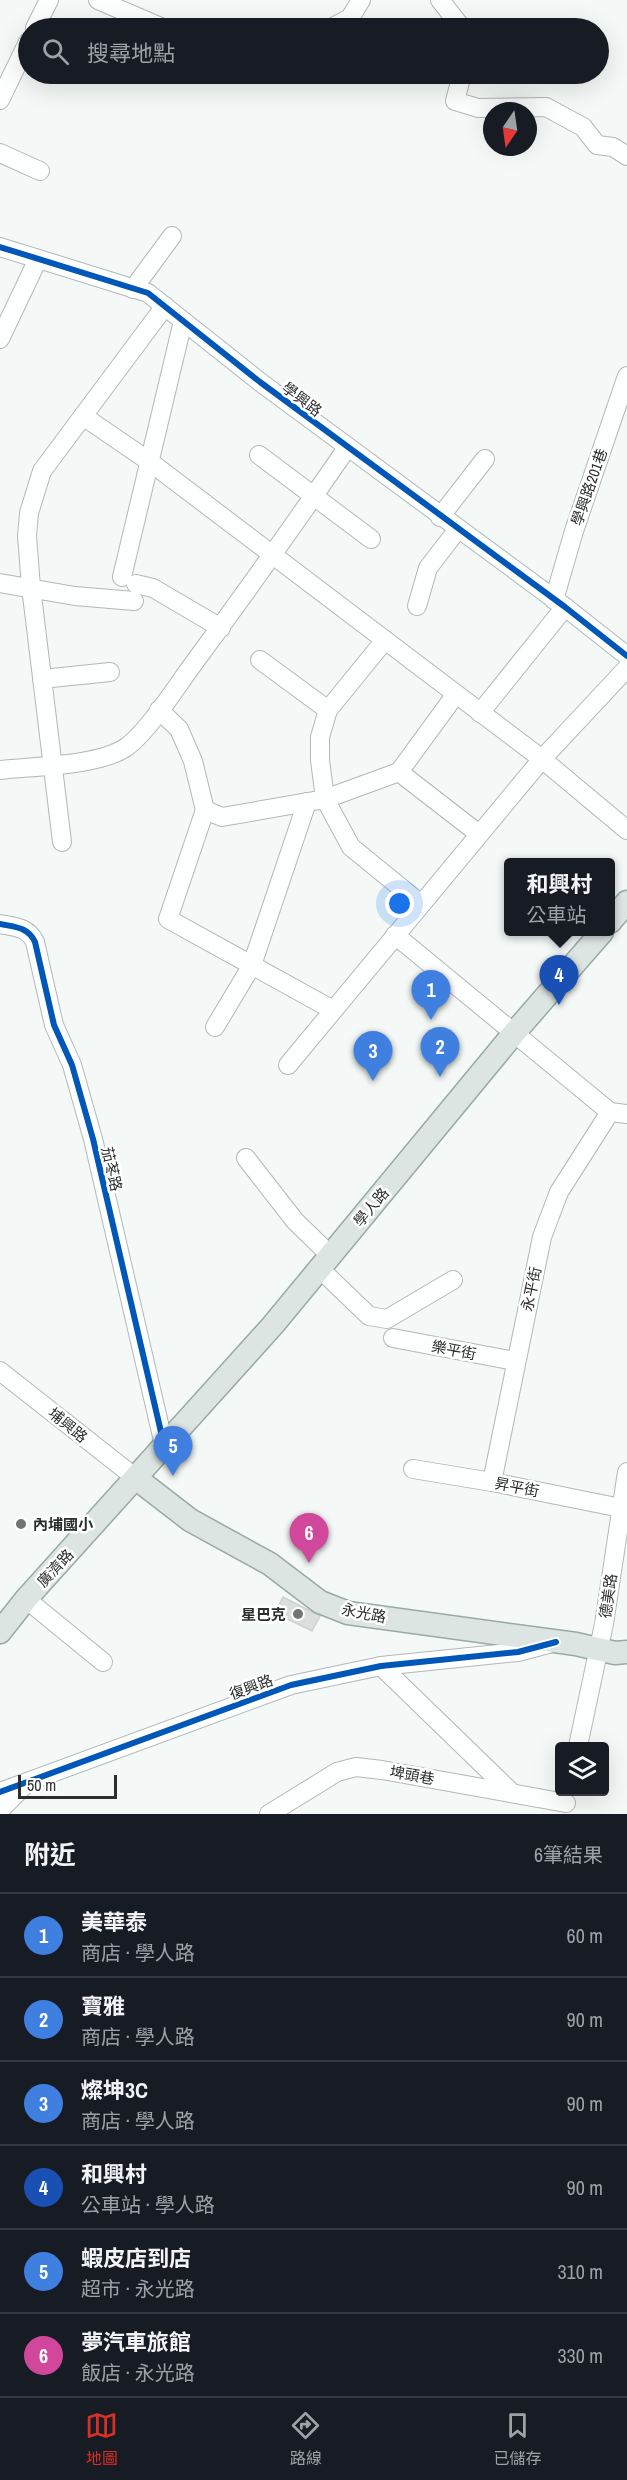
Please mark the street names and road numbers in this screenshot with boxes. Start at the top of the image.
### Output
street label: 學興路 [278,377,326,421]
street label: 學興路201巷 [566,446,612,528]
street label: 茄苳路 [97,1145,127,1193]
street label: 學人路 [348,1183,394,1231]
street label: 永平街 [516,1265,546,1313]
street label: 樂平街 [430,1335,478,1365]
street label: 埔興路 [44,1403,92,1447]
street label: 昇平街 [493,1472,541,1502]
street label: 廣濟路 [32,1544,78,1592]
street label: 德美路 [594,1572,622,1620]
street label: 永光路 [340,1598,388,1628]
street label: 復興路 [226,1669,276,1705]
street label: 埤頭巷 [388,1761,436,1789]

